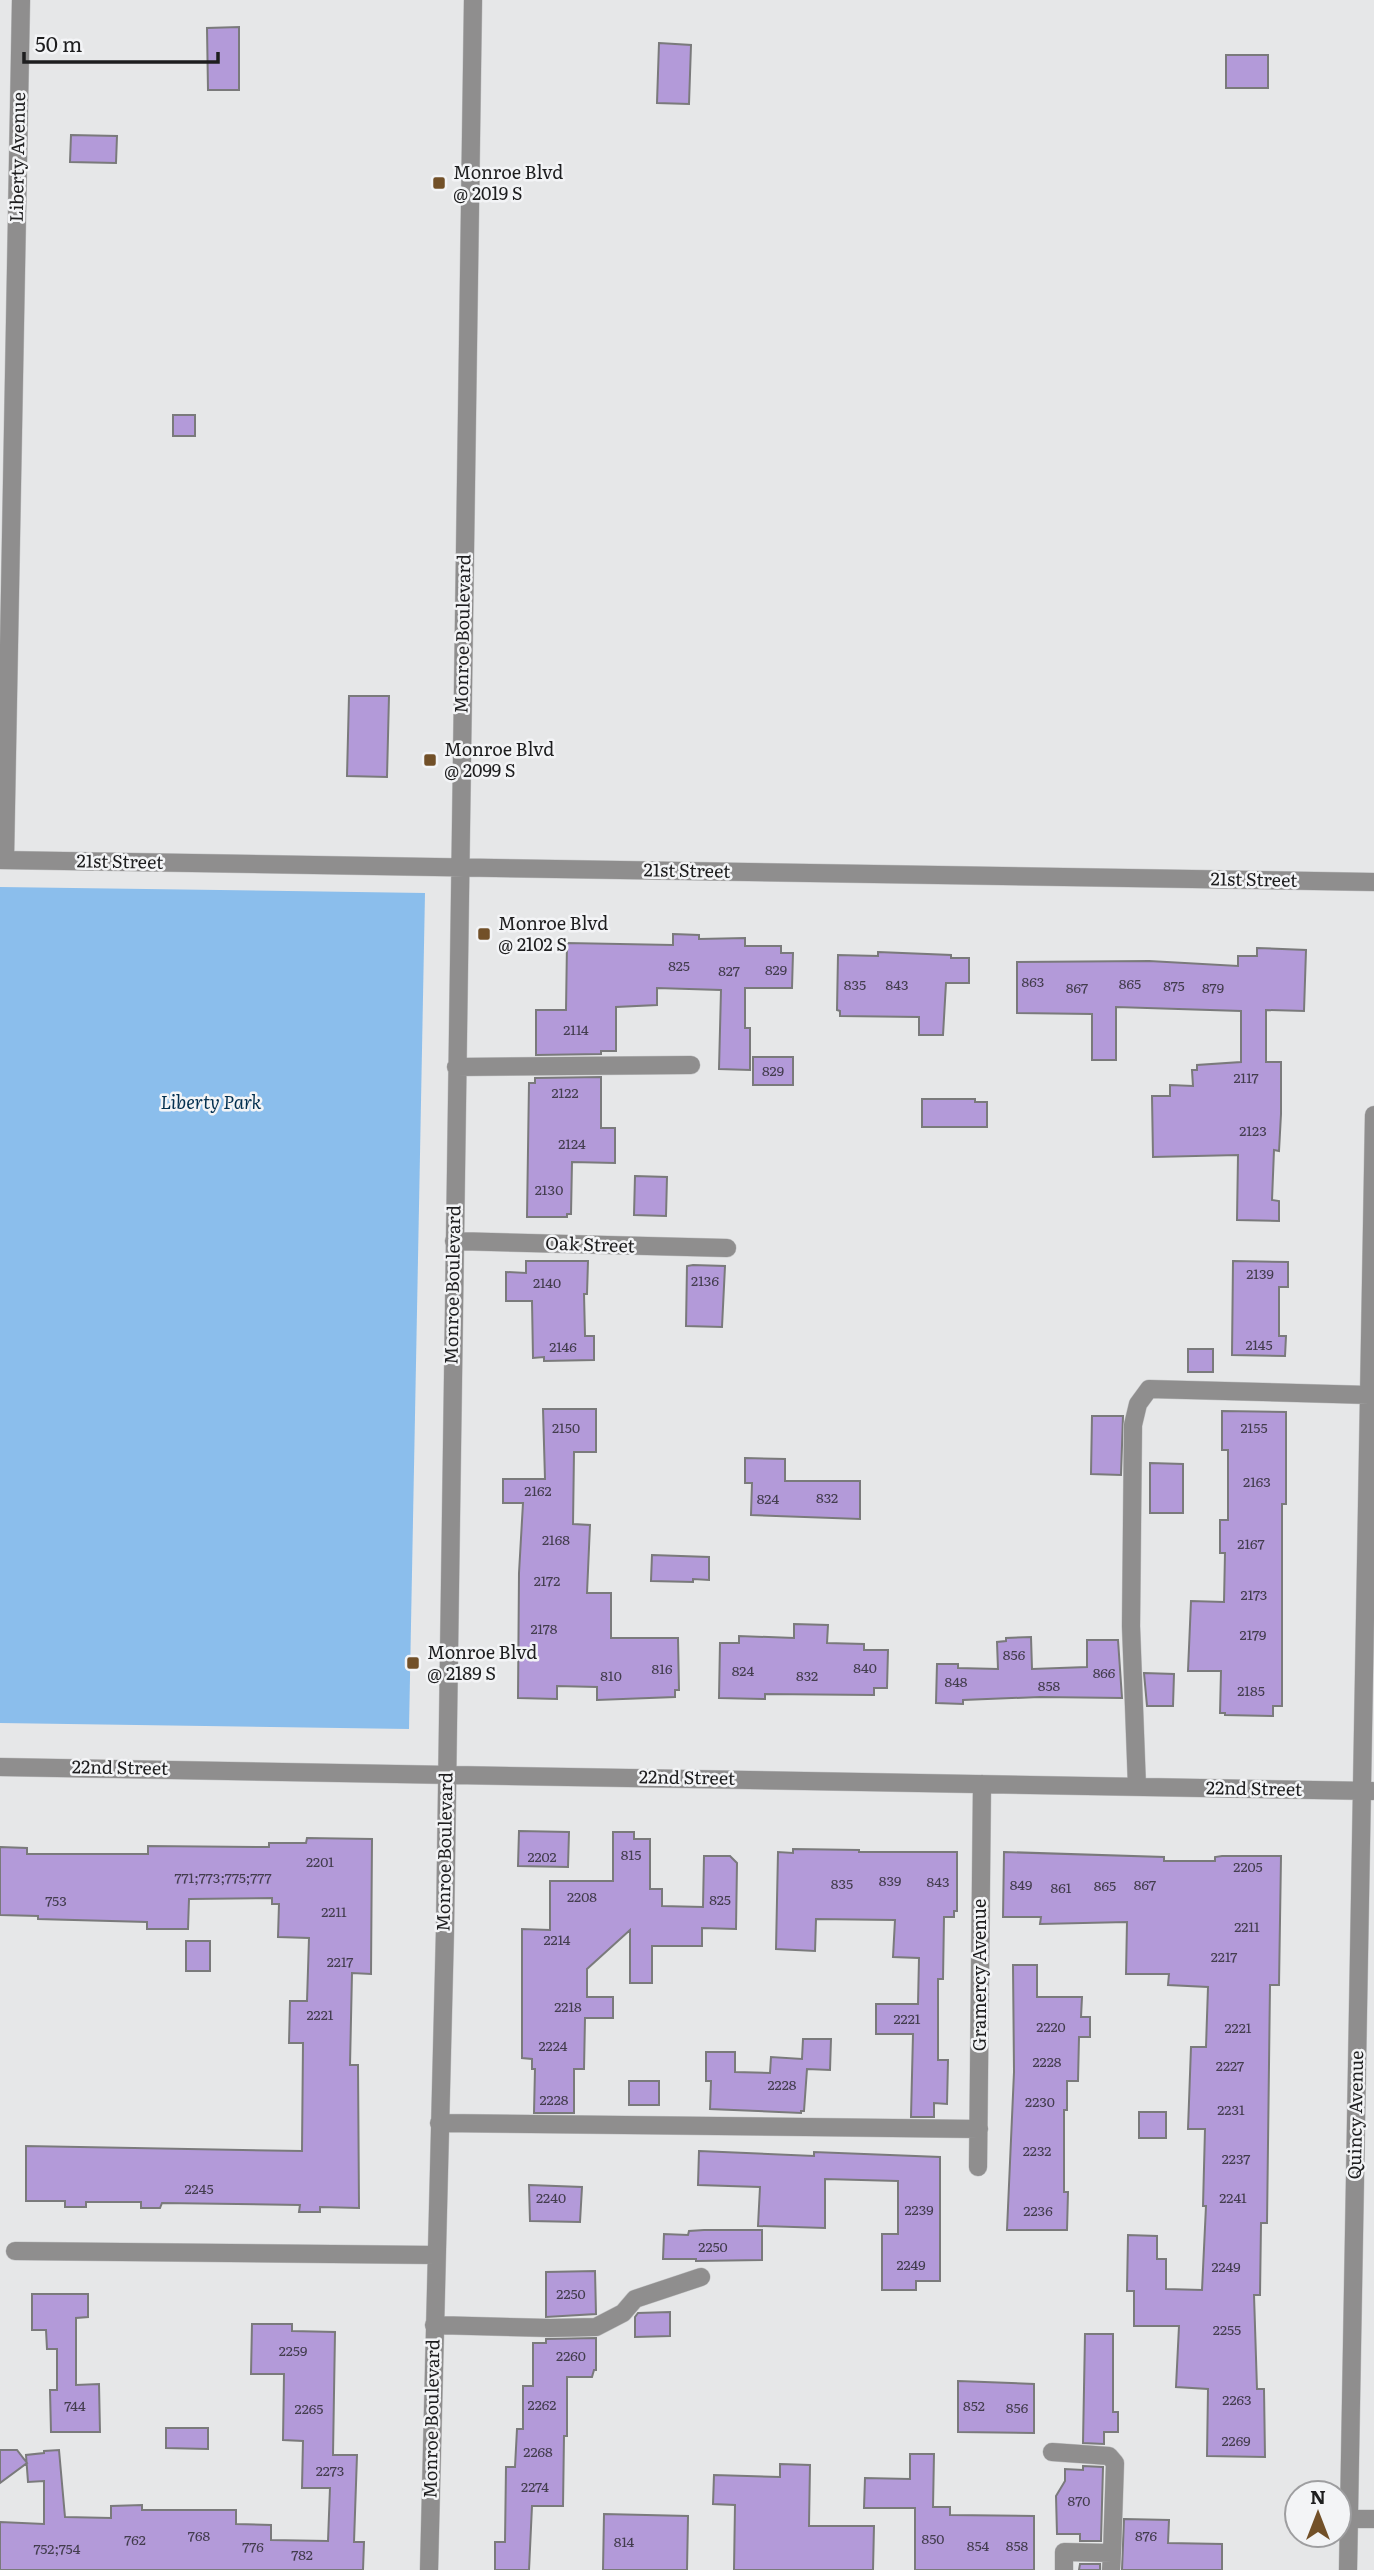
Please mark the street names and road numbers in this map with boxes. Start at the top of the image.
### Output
street label: Liberty Avenue [2,92,31,222]
street label: Monroe Boulevard [447,554,476,714]
street label: 21st Street [76,846,164,875]
street label: 21st Street [643,855,731,884]
street label: 21st Street [1210,864,1298,893]
street label: Monroe Boulevard [437,1205,466,1365]
street label: Oak Street [545,1228,636,1259]
street label: 22nd Street [72,1752,169,1781]
street label: 22nd Street [639,1762,736,1791]
street label: Monroe Boulevard [429,1772,458,1932]
street label: 22nd Street [1206,1773,1303,1802]
street label: Gramercy Avenue [965,1899,992,2051]
street label: Quincy Avenue [1340,2050,1369,2180]
street label: Monroe Boulevard [416,2339,445,2499]

